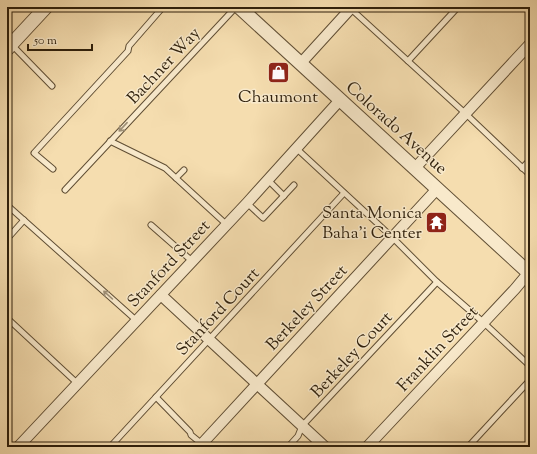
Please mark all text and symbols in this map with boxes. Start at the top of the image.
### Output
street label: Bachner Way [122,22,207,110]
scale bar [28,26,92,52]
text: 50 m [33,32,57,50]
shop icon: Chaumont [265,59,291,85]
street label: Colorado Avenue [340,76,452,181]
place label: Chaumont [238,86,318,110]
one-way arrow [119,122,128,133]
place label: Santa Monica Baha'i Center [322,202,423,246]
temple icon: Santa Monica Baha'i Center [424,209,450,235]
street label: Stanford Street [122,215,217,314]
street label: Berkeley Street [261,260,354,357]
street label: Stanford Court [171,263,266,362]
one-way arrow [103,290,113,299]
street label: Franklin Street [392,301,485,398]
street label: Berkeley Court [306,307,399,404]

